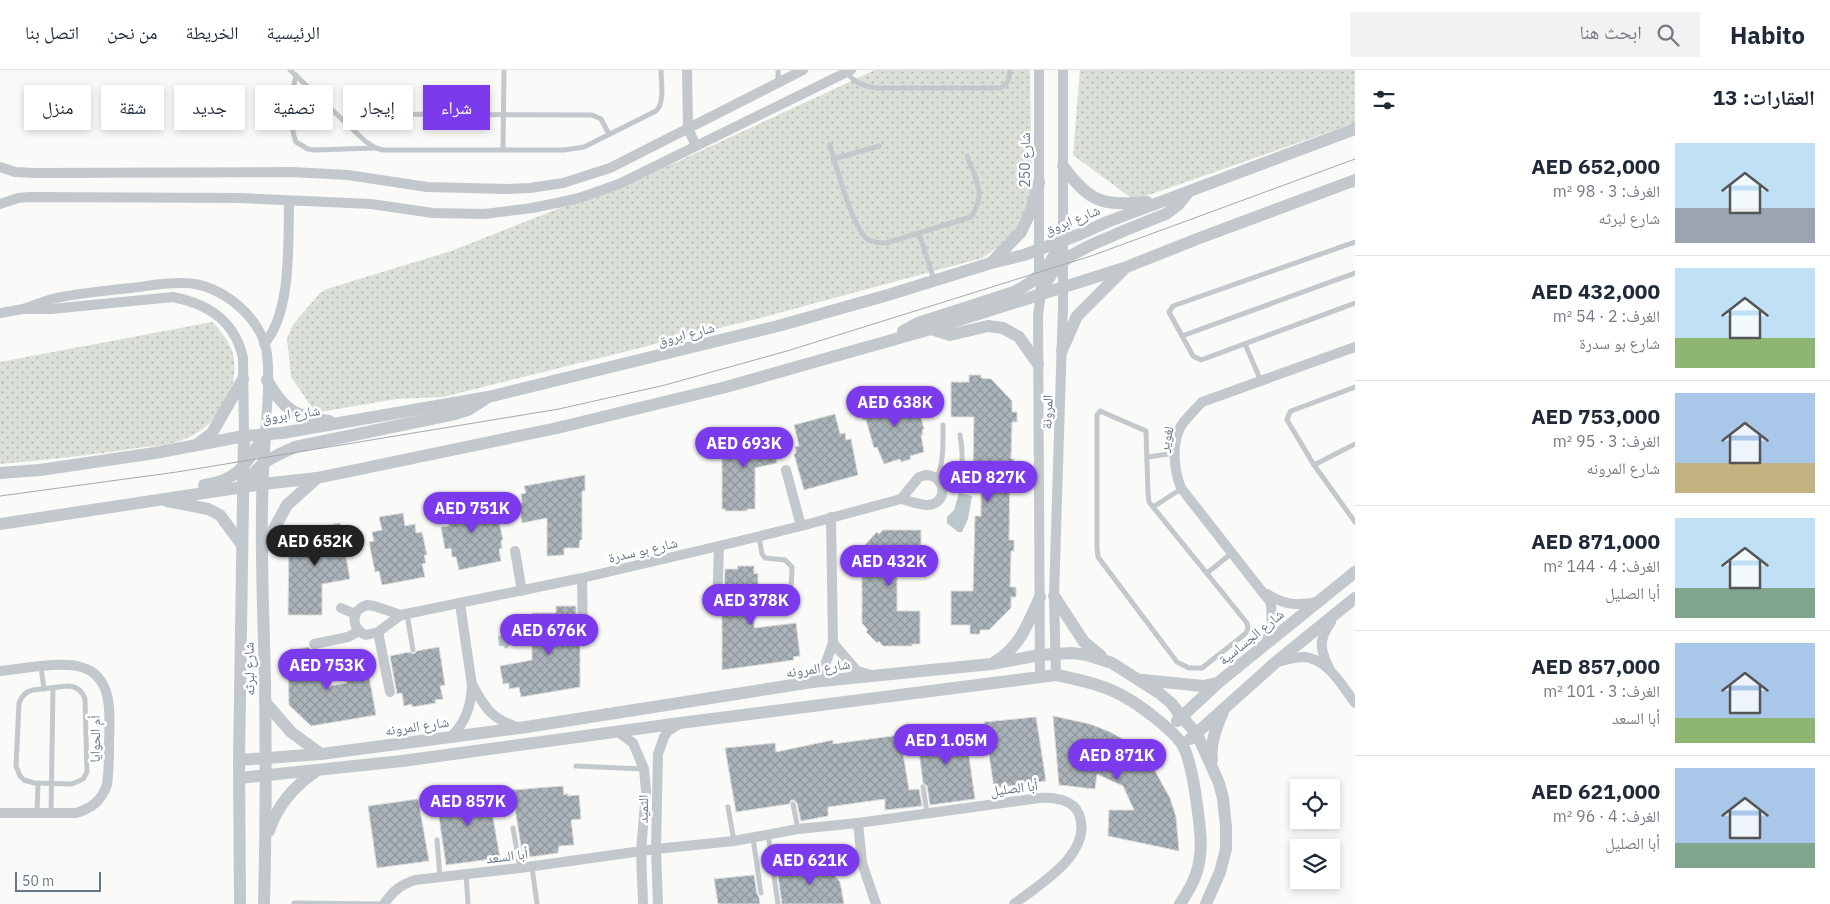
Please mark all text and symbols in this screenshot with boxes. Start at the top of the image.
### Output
search box [1350,12,1700,57]
text: Habito [1730,19,1805,51]
text: ابحث هنا [1579,20,1642,44]
text: اتصل بنا [25,21,79,44]
text: من نحن [107,21,158,44]
text: الخريطة [186,21,239,44]
text: الرئيسية [267,21,320,44]
icon: search [1654,21,1682,49]
text: العقارات: 13 [1712,83,1815,111]
chip: منزل [24,85,91,130]
chip: شقة [101,85,164,130]
chip: جديد [174,85,245,130]
chip: تصفية [255,85,333,130]
chip: إيجار [343,85,413,130]
chip: شراء [423,85,490,130]
icon: filters [1370,86,1398,114]
street label: شارع 250 [1016,132,1035,188]
text: AED 652,000 [1531,152,1660,180]
icon: home [1715,163,1775,223]
text: الغرف: 3 · 98 m² [1553,181,1660,201]
street label: شارع ابروق [1042,201,1103,240]
text: شارع لبرثه [1599,208,1660,228]
text: AED 432,000 [1531,277,1660,305]
icon: home [1715,288,1775,348]
text: الغرف: 2 · 54 m² [1553,306,1660,326]
street label: شارع ابروق [656,318,717,351]
text: شارع بو سدرة [1579,333,1660,353]
pin: AED 638K [843,386,947,428]
text: AED 638K [857,392,933,412]
street label: المرونة [1037,394,1057,430]
street label: شارع ابروق [261,401,321,428]
text: AED 753,000 [1531,402,1660,430]
icon: home [1715,413,1775,473]
street label: لغوير [1154,424,1178,455]
pin: AED 693K [692,426,796,469]
text: الغرف: 3 · 95 m² [1553,431,1660,451]
text: AED 693K [706,433,782,453]
text: شارع المرونه [1586,458,1660,478]
pin: AED 827K [936,460,1040,503]
text: AED 827K [950,467,1026,487]
pin: AED 751K [420,492,524,534]
text: AED 751K [434,498,510,518]
pin: AED 652K [263,524,367,567]
text: AED 871,000 [1531,527,1660,555]
text: AED 652K [277,531,353,551]
street label: شارع بو سدرة [607,533,680,568]
icon: home [1715,538,1775,598]
pin: AED 432K [837,544,941,587]
text: AED 432K [851,551,927,571]
text: الغرف: 4 · 144 m² [1543,556,1660,576]
text: أبا الصليل [1605,583,1660,603]
pin: AED 378K [699,584,803,626]
text: AED 378K [713,590,789,610]
street label: شارع الجساسية [1215,605,1288,670]
pin: AED 676K [497,614,601,656]
text: AED 676K [511,620,587,640]
street label: شارع لبرثه [240,642,259,696]
pin: AED 753K [275,648,379,691]
text: AED 857,000 [1531,652,1660,680]
text: AED 753K [289,655,365,675]
street label: شارع المرونه [785,655,851,682]
icon: home [1715,663,1775,723]
text: الغرف: 3 · 101 m² [1543,681,1660,701]
text: أبا السعد [1612,708,1660,728]
street label: شارع المرونه [384,713,450,740]
street label: أم الحوايا [86,715,105,763]
pin: AED 1.05M [889,724,1003,766]
text: AED 1.05M [905,730,987,750]
pin: AED 871K [1065,738,1169,781]
text: AED 871K [1079,745,1155,765]
street label: أبا الصليل [989,776,1039,800]
text: AED 621,000 [1531,777,1660,805]
map controls [1290,779,1340,889]
button: locate [1290,779,1340,829]
pin: AED 857K [416,784,520,827]
icon: home [1715,788,1775,848]
text: AED 857K [430,791,506,811]
street label: الثميد [634,794,652,824]
text: الغرف: 4 · 96 m² [1553,806,1660,826]
text: أبا الصليل [1605,833,1660,853]
button: layers [1290,839,1340,889]
pin: AED 621K [758,844,862,886]
street label: أبا السعد [485,845,529,867]
text: AED 621K [772,850,848,870]
scale bar [15,869,101,892]
text: 50 m [22,872,54,890]

